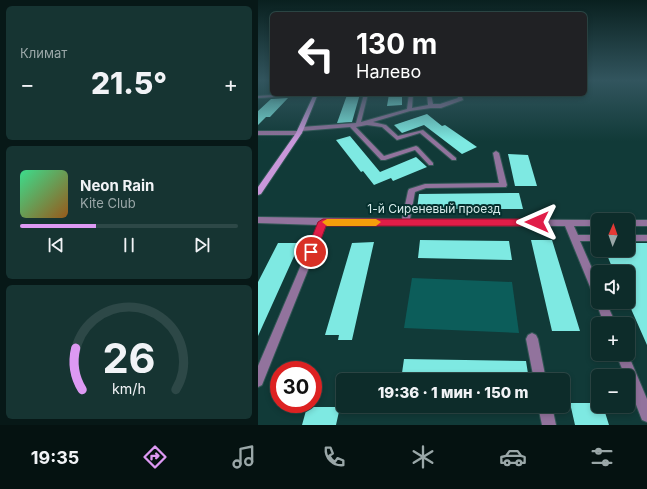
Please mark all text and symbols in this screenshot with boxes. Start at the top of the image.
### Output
text: 130 m [356,27,437,61]
icon: left [290,28,342,80]
text: Климат [20,45,67,61]
text: Налево [356,61,421,82]
text: 21.5° [91,65,167,101]
text: − [20,71,35,97]
text: + [223,71,238,97]
text: Neon Rain [80,176,154,195]
text: Kite Club [80,195,136,211]
street label: 1-й Сиреневый проезд [367,201,501,216]
position arrow [516,201,558,243]
north arrow [591,213,635,257]
map controls [591,213,635,413]
icon: previous [45,234,67,256]
icon: pause [118,234,140,256]
icon: next [191,234,213,256]
pin [294,235,328,269]
icon: arrive [300,241,322,263]
button: sound [591,265,635,309]
button: + [591,317,635,361]
text: 26 [102,333,156,383]
speed limit sign: 30 [270,361,322,413]
button: − [591,369,635,413]
text: km/h [112,380,146,397]
text: 19:36 · 1 мин · 150 m [378,383,528,402]
icon: directions [141,443,169,471]
icon: music [230,443,258,471]
icon: phone [320,443,348,471]
icon: climate [409,443,437,471]
icon: car [499,443,527,471]
icon: filters [588,443,616,471]
text: 19:35 [31,447,79,468]

